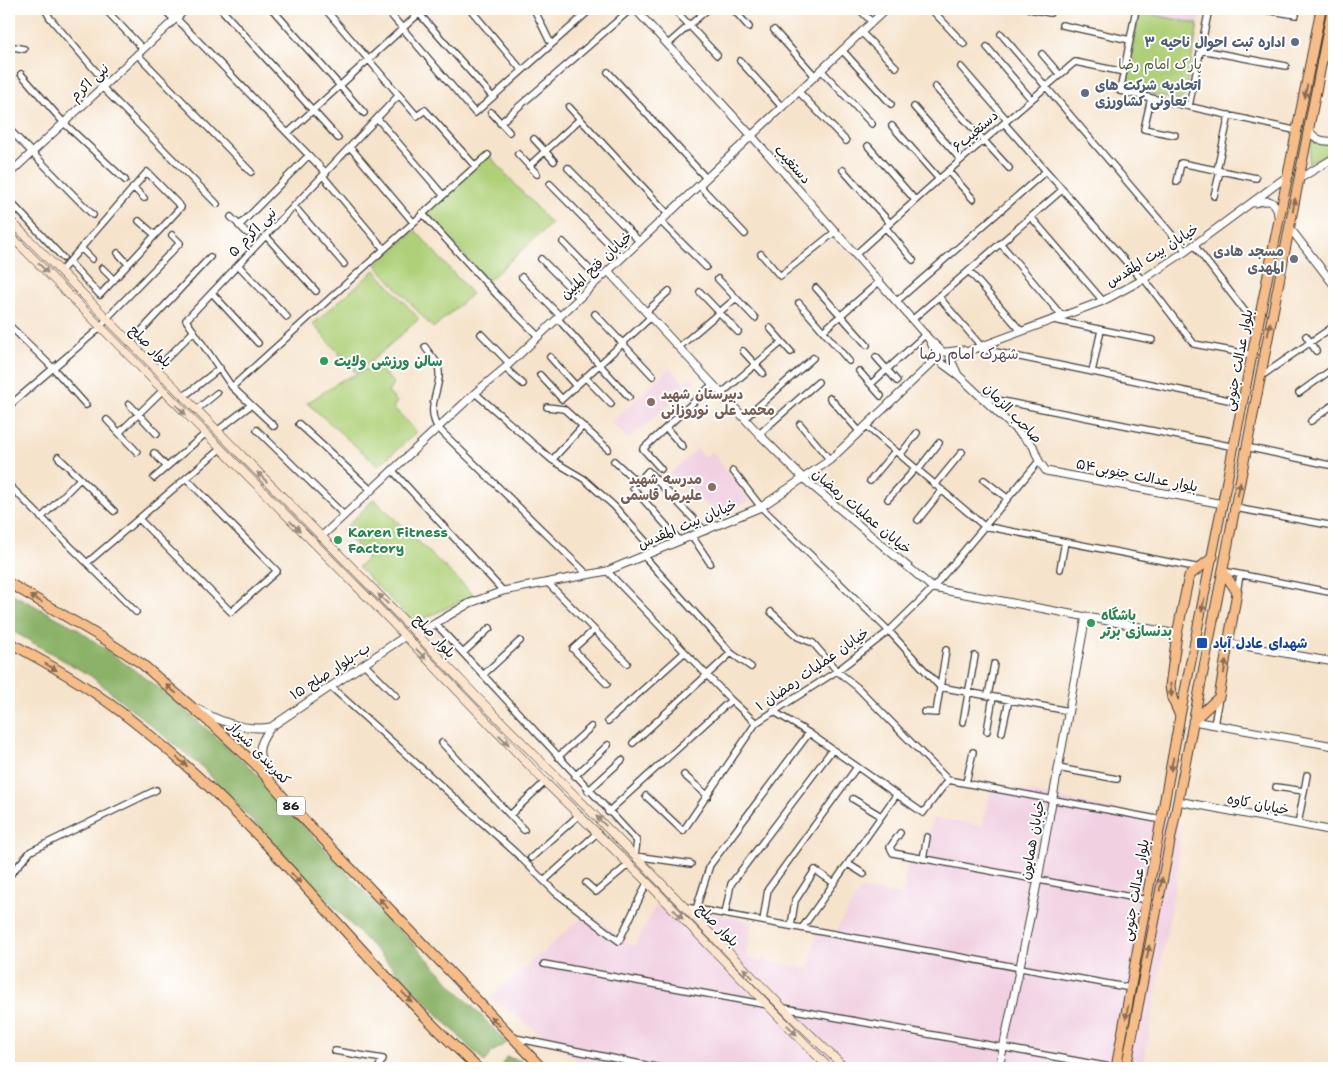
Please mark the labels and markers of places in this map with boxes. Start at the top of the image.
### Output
place label: اداره ثبت احوال ناحیه ۳ [1144,33,1285,52]
marker: اداره ثبت احوال ناحیه ۳ [1289,36,1301,48]
place label: اتحادیه شرکت های تعاونی کشاورزی [1095,76,1201,110]
marker: اتحادیه شرکت های تعاونی کشاورزی [1079,87,1091,99]
place label: مسجد هادی المهدی [1213,242,1284,276]
marker: مسجد هادی المهدی [1288,253,1300,265]
place label: سالن ورزشی ولایت [334,352,442,370]
marker: سالن ورزشی ولایت [318,355,330,367]
place label: دبیرستان شهید محمد علی نوروزانی [661,385,775,420]
marker: دبیرستان شهید محمد علی نوروزانی [645,396,657,408]
place label: مدرسه شهید علیرضا قاسمی [620,470,703,504]
marker: مدرسه شهید علیرضا قاسمی [706,481,718,493]
place label: Karen Fitness Factory [348,523,448,557]
marker: Karen Fitness Factory [332,534,344,546]
place label: باشگاه بدنسازی برتر [1099,606,1172,640]
marker: باشگاه بدنسازی برتر [1085,617,1097,629]
place label: شهدای عادل آباد [1213,634,1307,652]
marker: شهدای عادل آباد [1195,636,1209,650]

